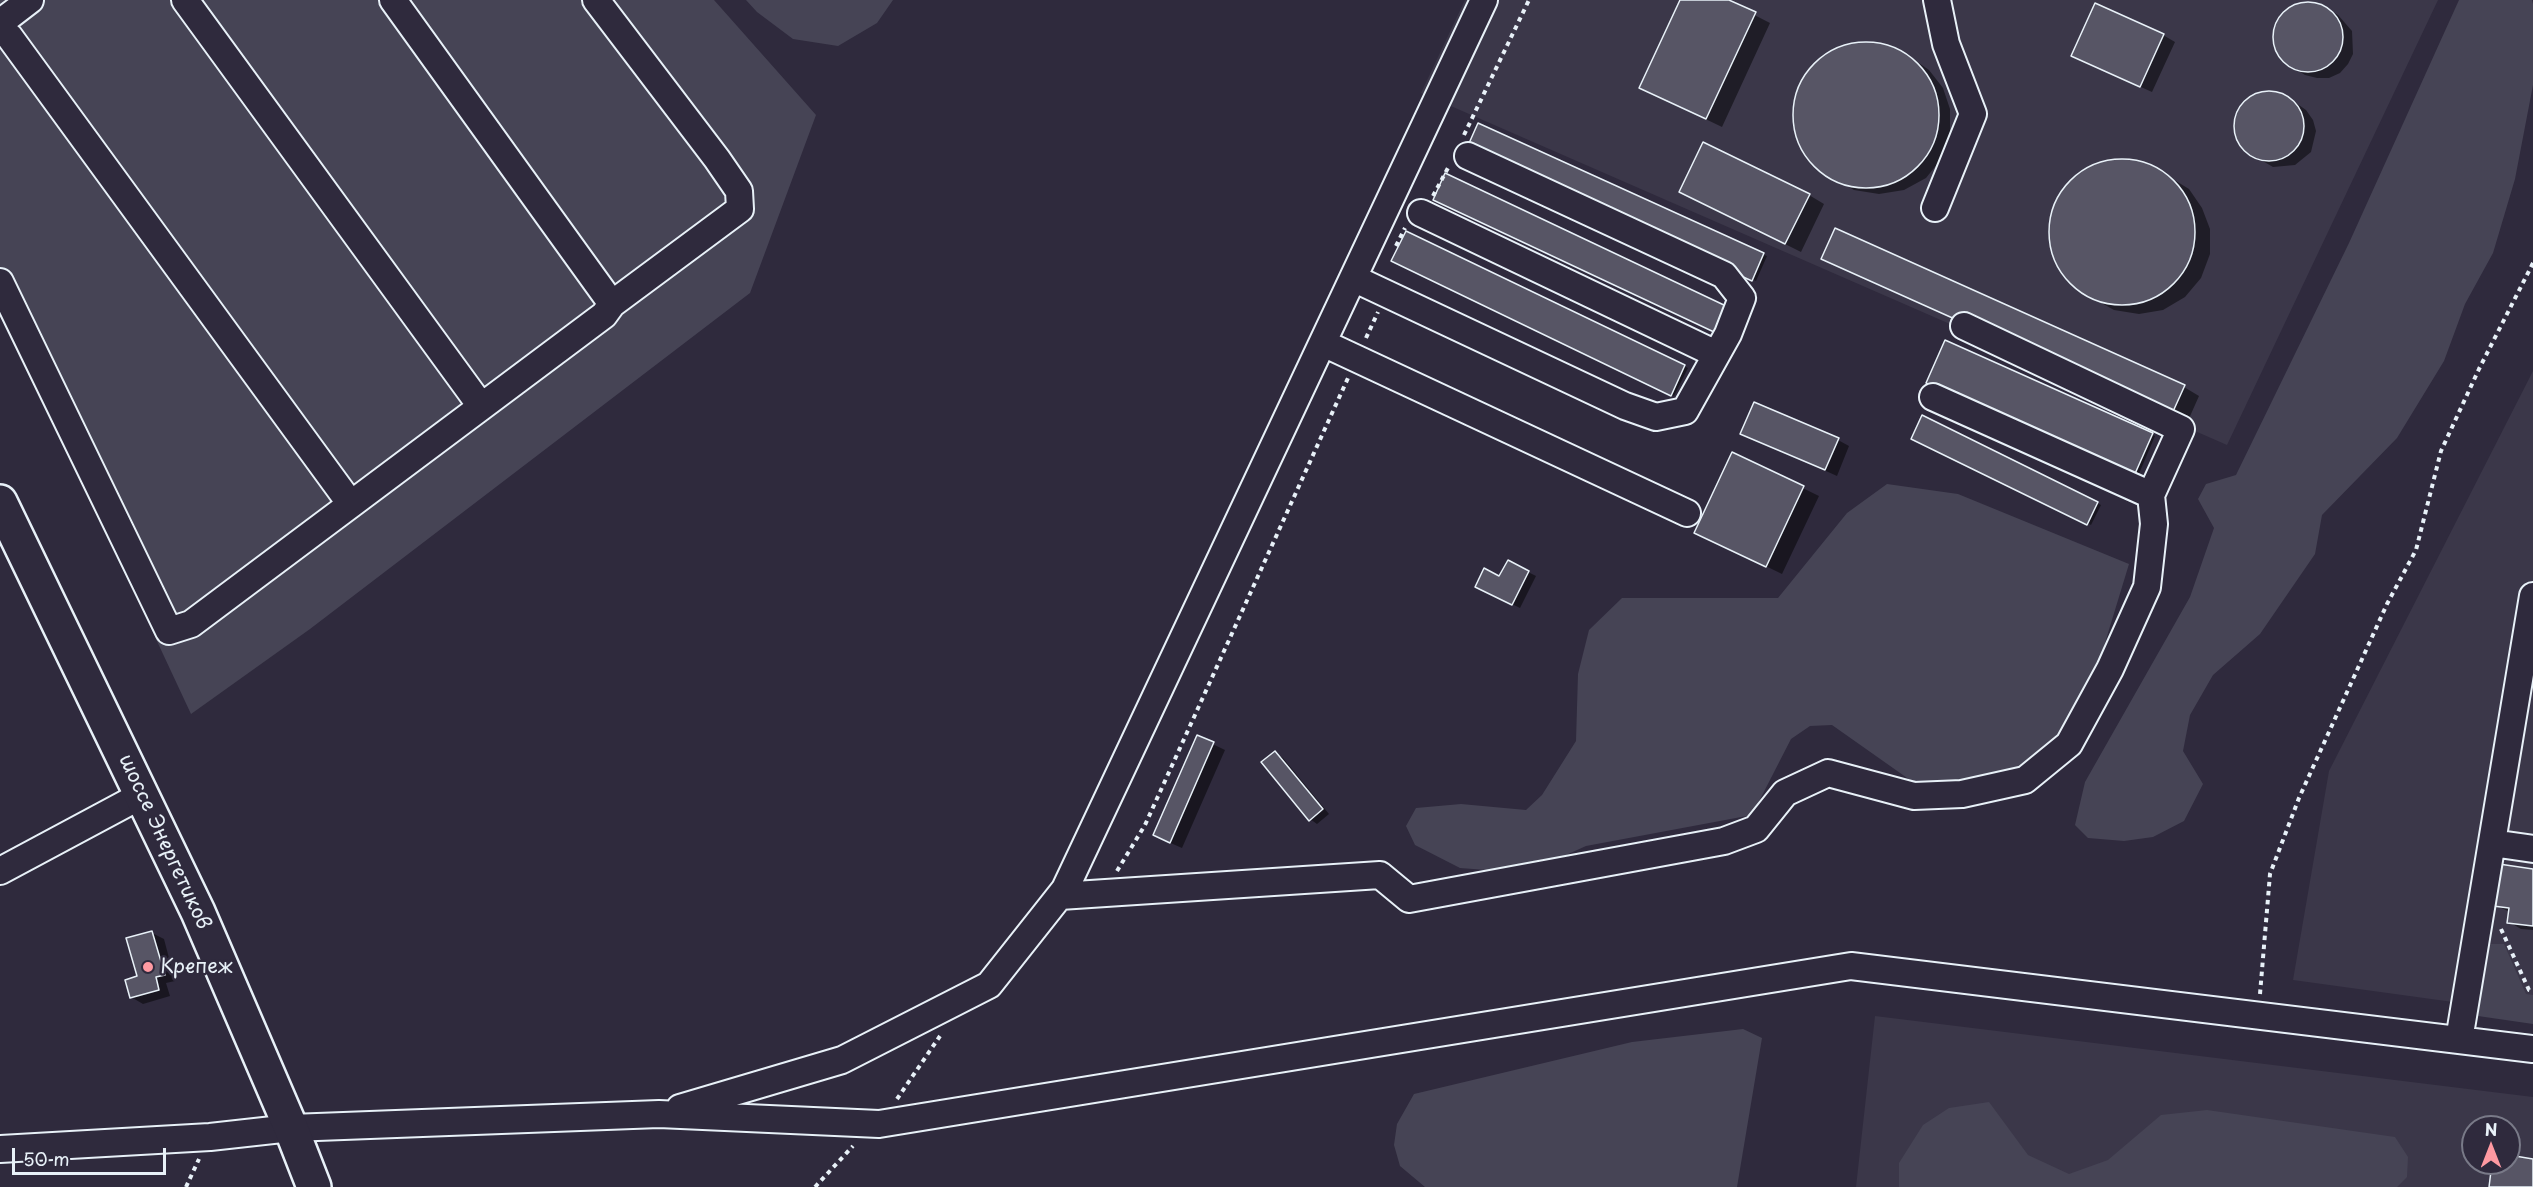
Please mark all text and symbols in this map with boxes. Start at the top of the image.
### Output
street label: шоссе Энергетиков [113,751,215,933]
place label: Крепеж [160,955,232,979]
marker: Крепеж [141,960,155,974]
north arrow [2461,1115,2521,1175]
text: N [2485,1117,2497,1141]
scale bar [15,1136,170,1174]
text: 50 m [23,1145,70,1172]

